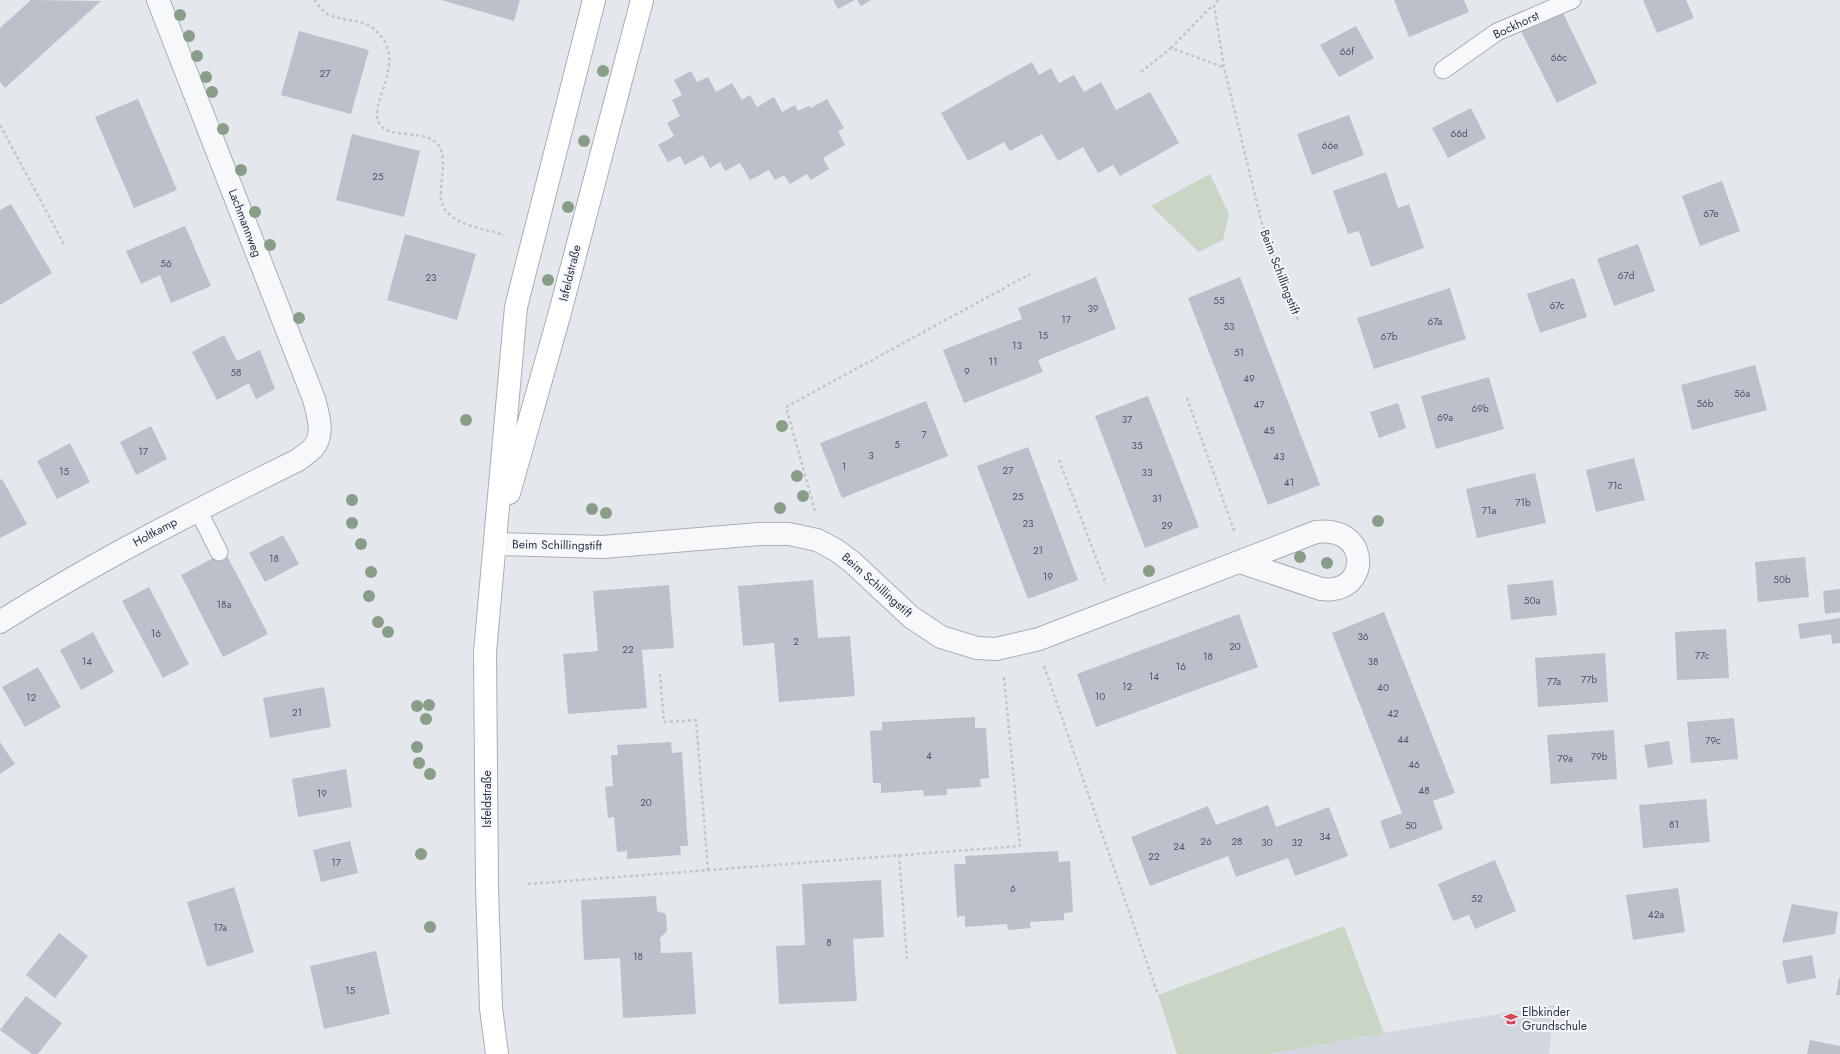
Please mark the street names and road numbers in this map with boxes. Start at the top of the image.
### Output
street label: Bockhorst [1490,6,1542,44]
street label: Lachmannweg [224,186,266,260]
street label: Beim Schillingstift [1256,227,1305,317]
street label: Isfeldstraße [554,243,586,303]
street label: Holtkamp [130,513,181,551]
street label: Beim Schillingstift [512,535,602,555]
street label: Beim Schillingstift [838,548,916,622]
street label: Isfeldstraße [478,770,496,828]

